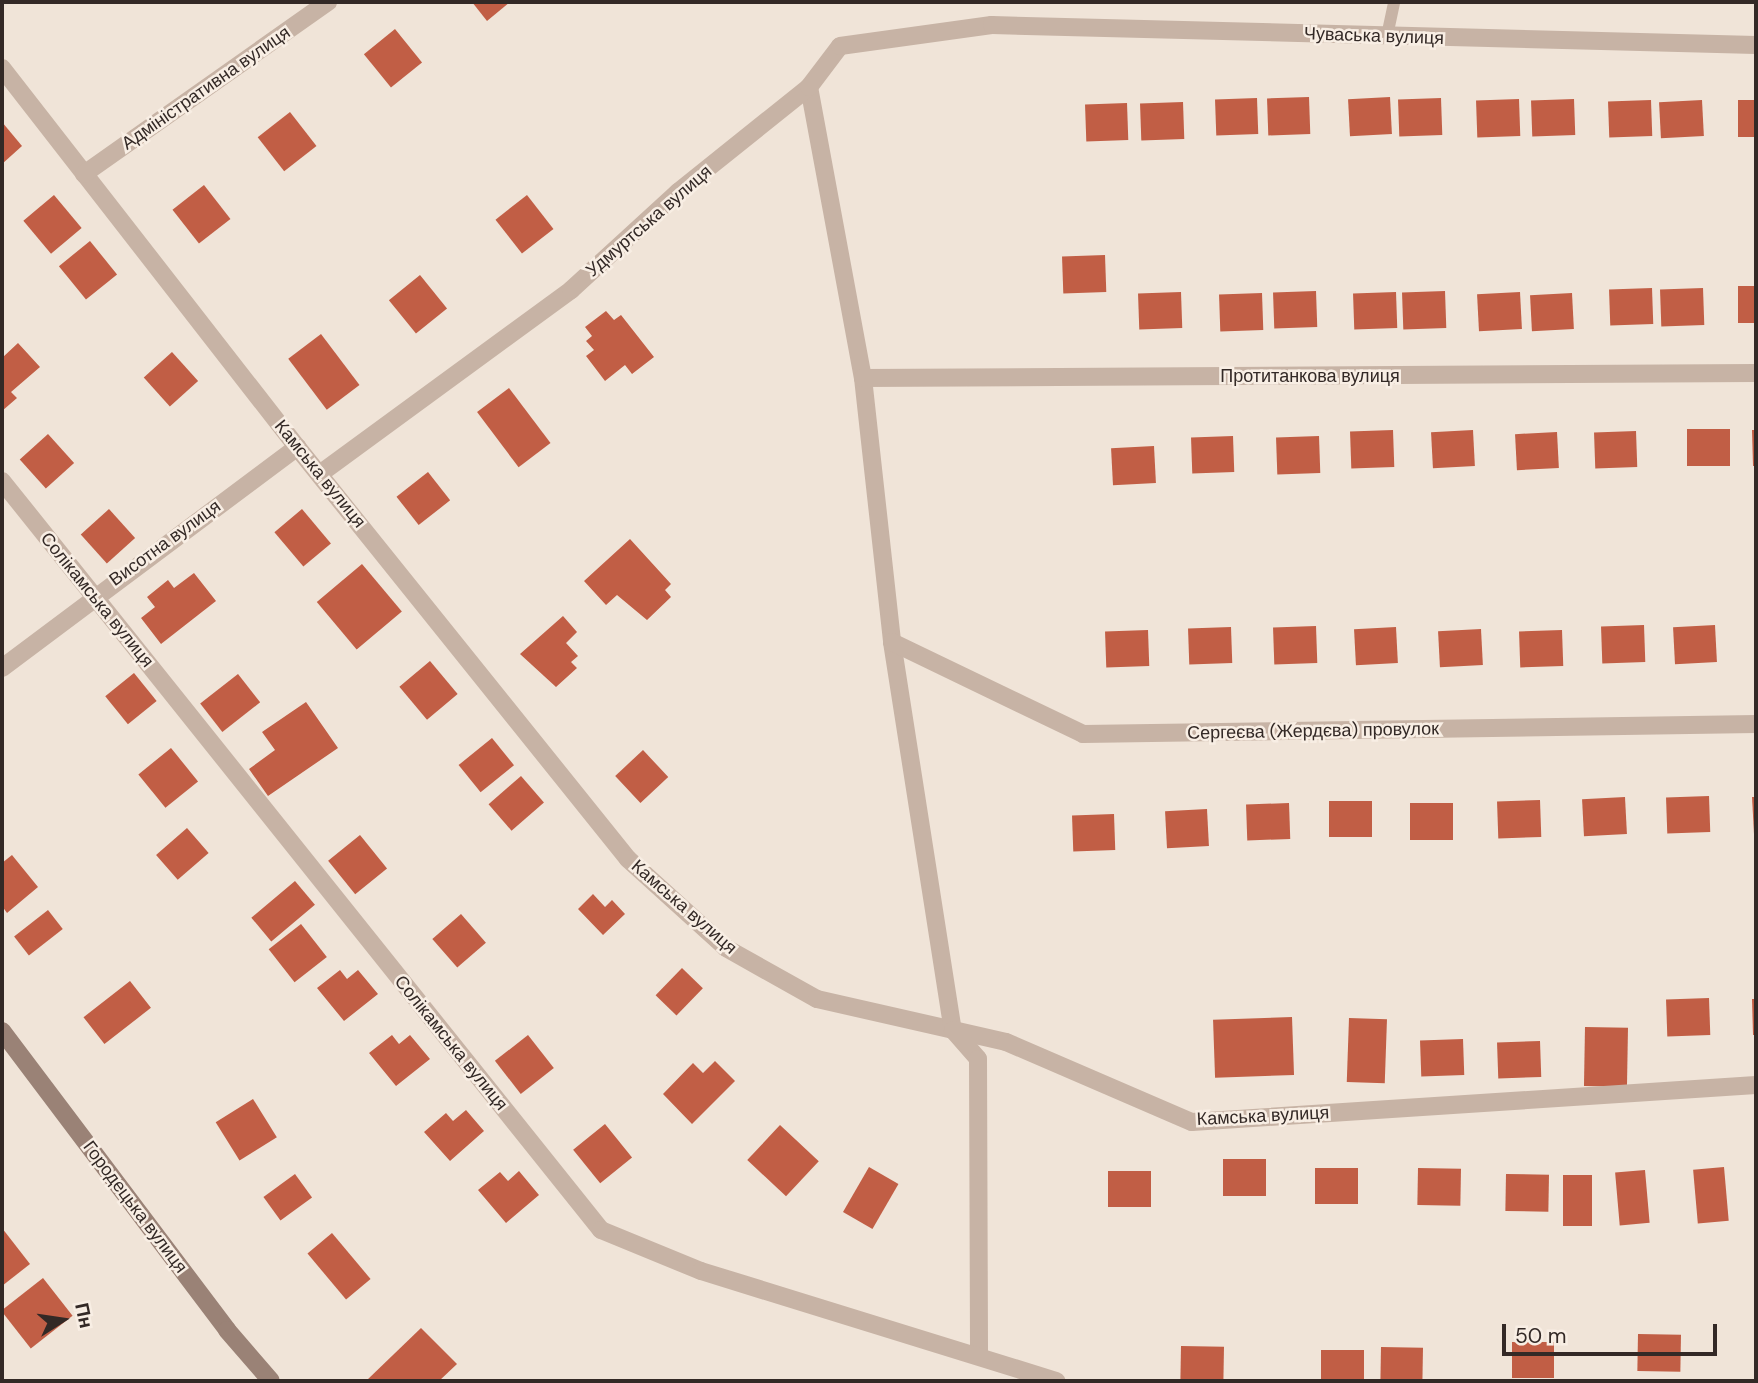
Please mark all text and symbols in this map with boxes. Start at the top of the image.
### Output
street label: Адміністративна вулиця [118,22,294,154]
street label: Чуваська вулиця [1304,23,1444,49]
street label: Удмуртська вулиця [582,161,716,281]
street label: Протитанкова вулиця [1220,365,1400,387]
street label: Камська вулиця [270,416,370,532]
street label: Висотна вулиця [105,495,225,591]
street label: Солікамська вулиця [36,528,158,672]
street label: Сергеєва (Жердєва) провулок [1187,718,1439,744]
street label: Камська вулиця [627,855,741,959]
street label: Солікамська вулиця [390,971,512,1115]
street label: Камська вулиця [1196,1102,1330,1130]
street label: Городецька вулиця [78,1137,192,1277]
north arrow [28,1285,98,1355]
text: Пн [69,1301,99,1330]
scale bar [1506,1310,1721,1354]
text: 50 m [1515,1322,1566,1350]

